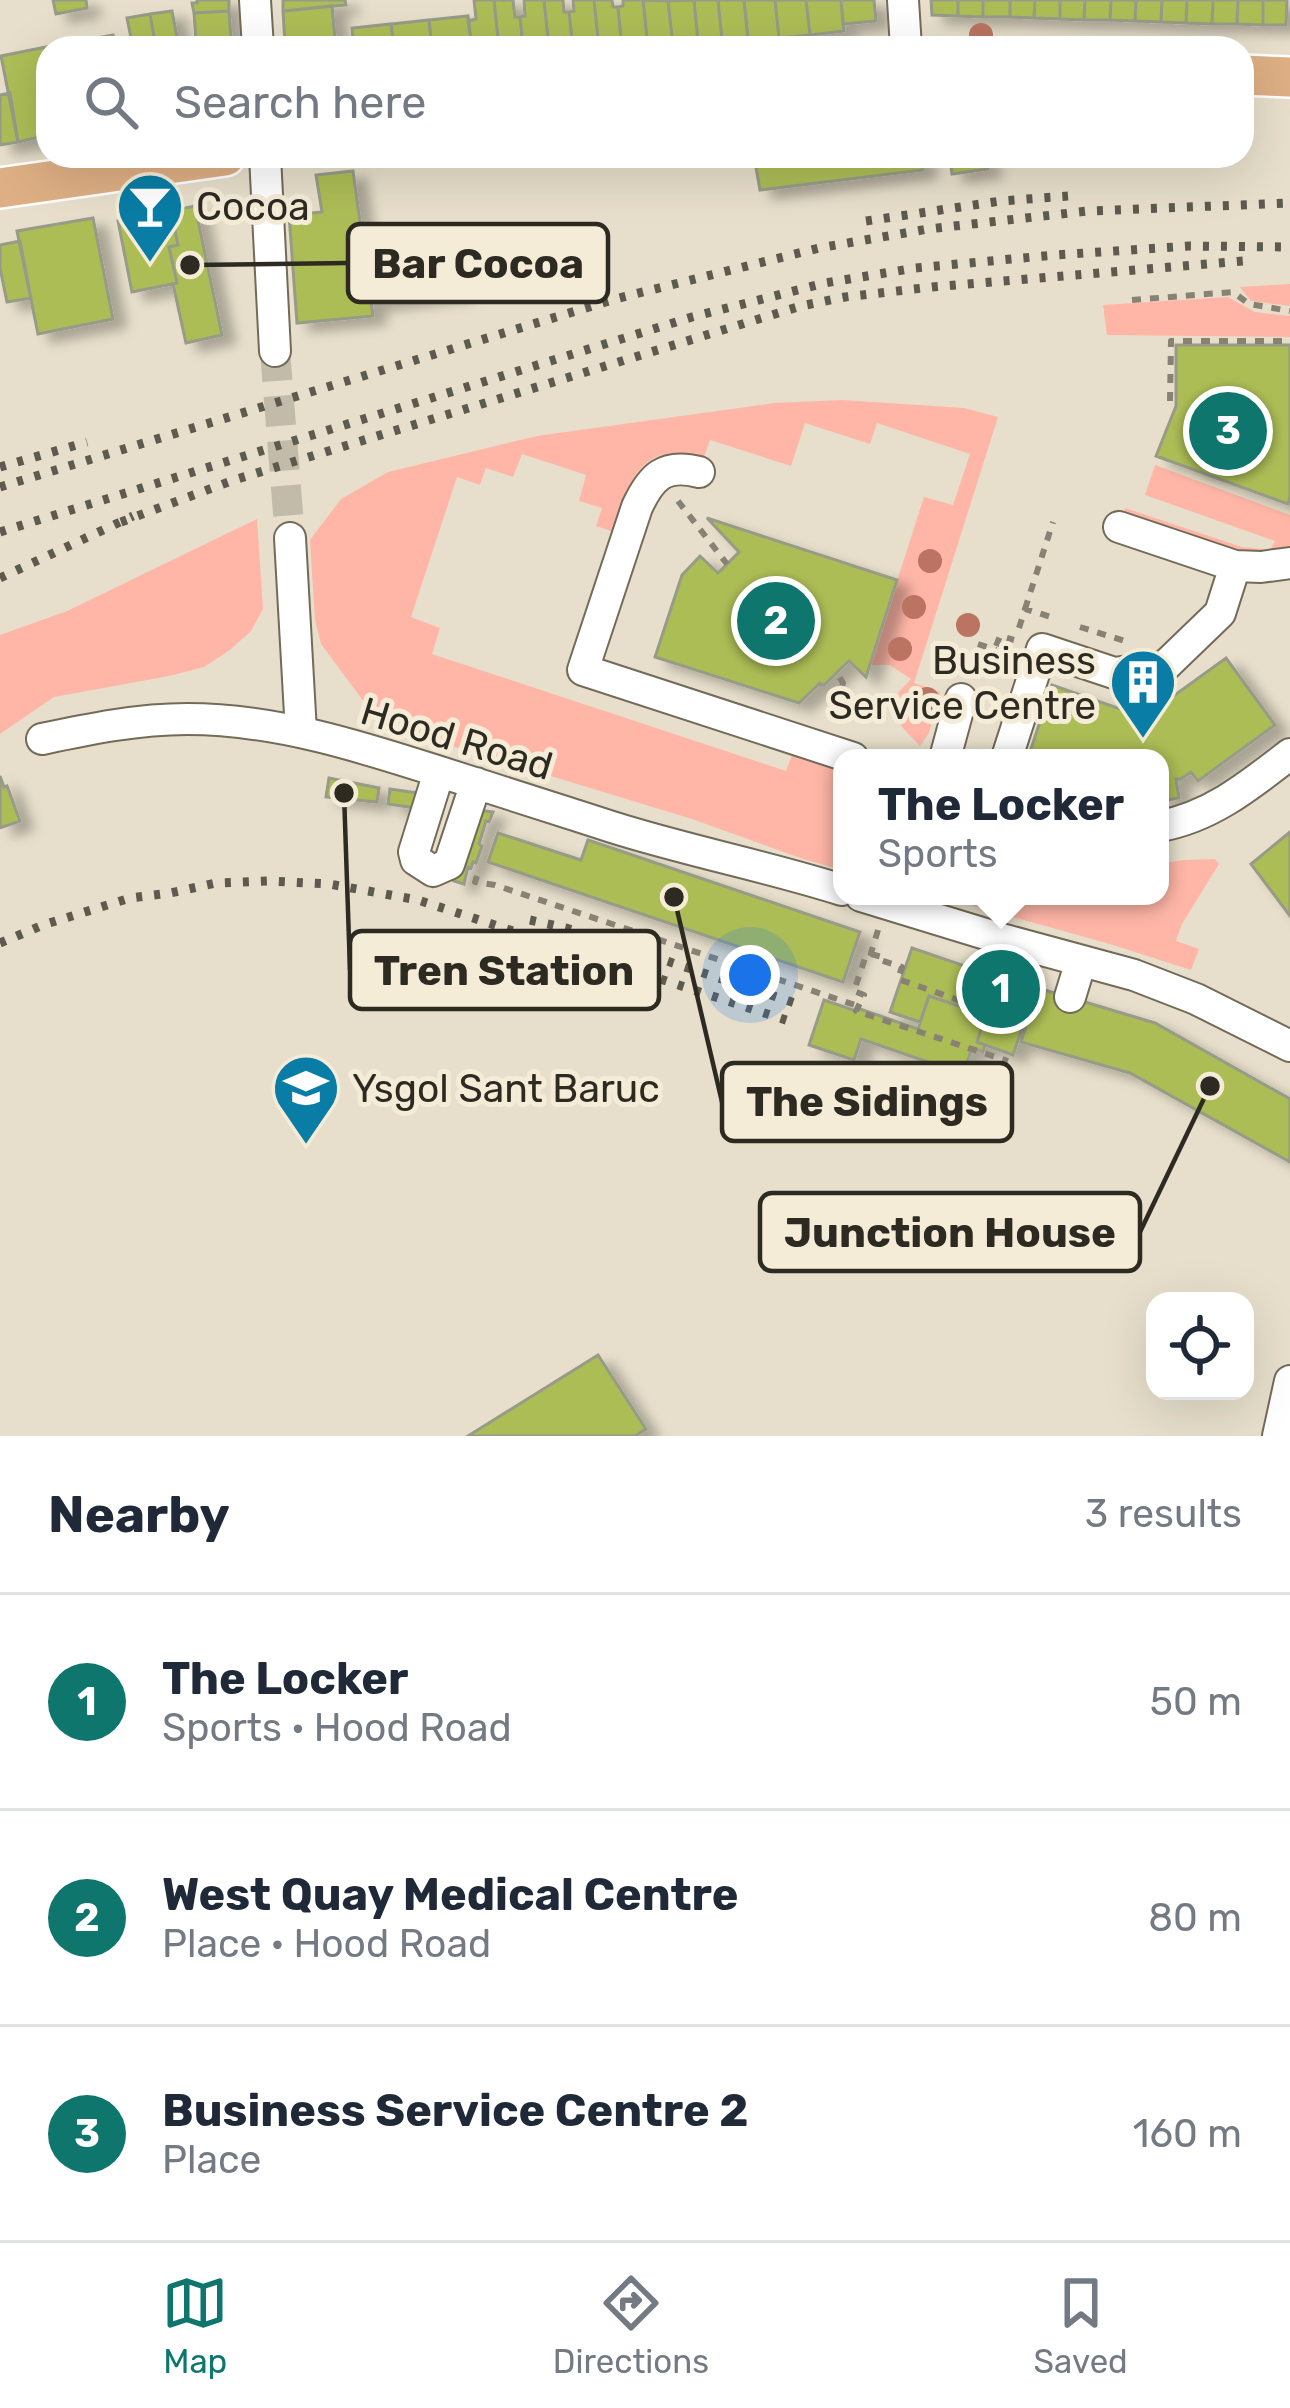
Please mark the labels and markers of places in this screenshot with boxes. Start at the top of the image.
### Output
bar icon: Cocoa [115,171,185,265]
place label: Cocoa [196,184,310,230]
callout: Bar Cocoa [348,224,608,302]
pin: 3 [1189,386,1267,476]
pin: 2 [737,576,815,666]
place label: Business Service Centre [828,638,1096,729]
building icon: Business Service Centre [1108,647,1178,741]
callout: Tren Station [350,931,659,1009]
pin: 1 [962,944,1040,1034]
school or university icon: Ysgol Sant Baruc [271,1053,341,1147]
callout: The Sidings [722,1063,1012,1141]
place label: Ysgol Sant Baruc [352,1066,660,1112]
callout: Junction House [760,1193,1140,1271]

